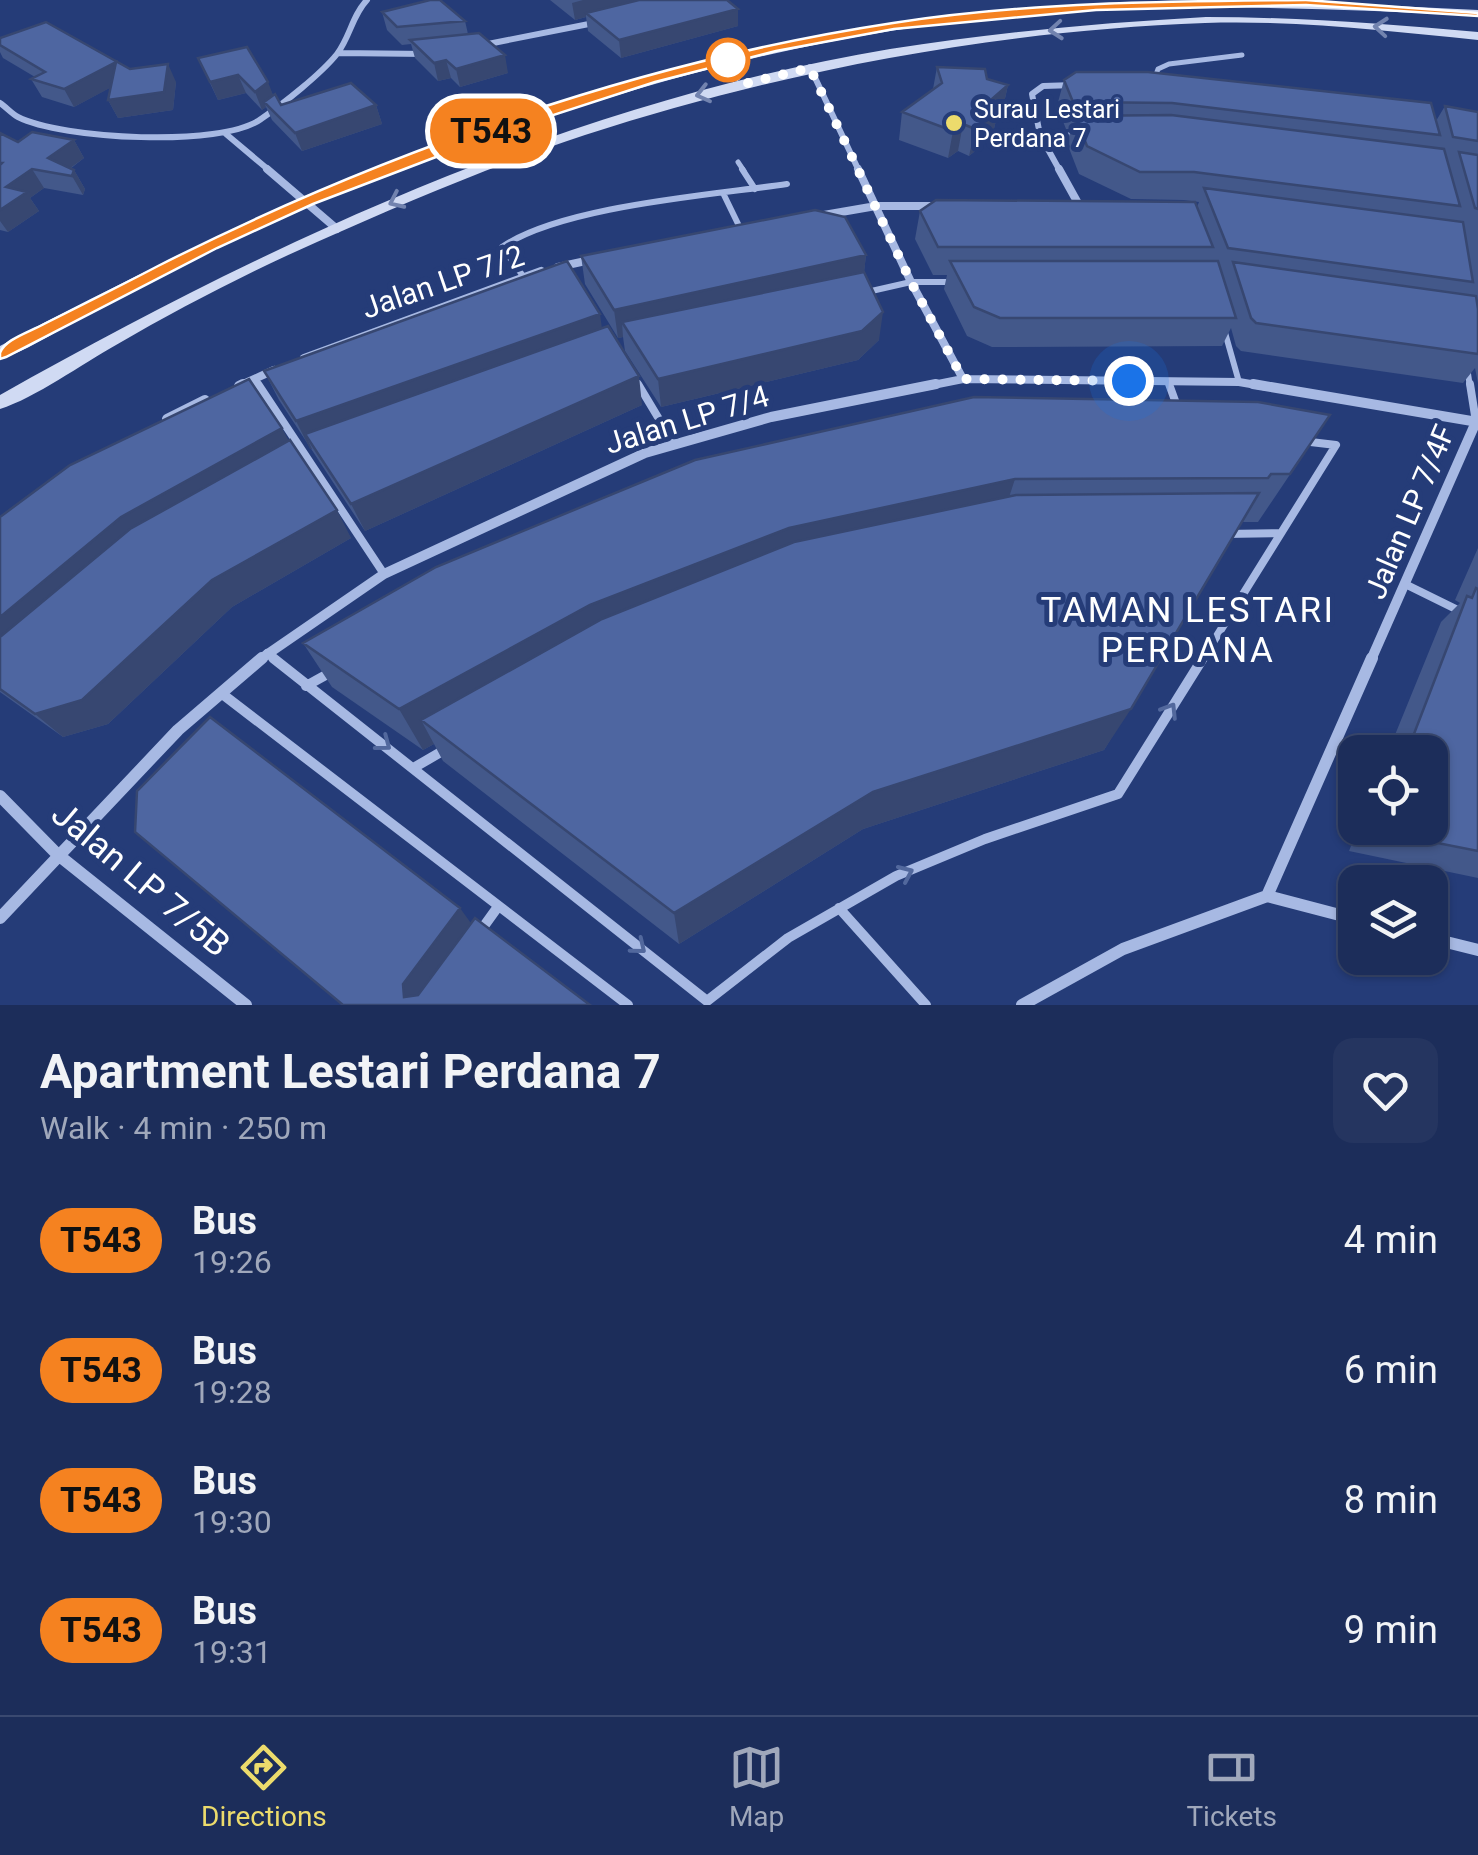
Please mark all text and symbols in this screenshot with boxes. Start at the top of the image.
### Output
one-way arrow [1373,16,1389,38]
one-way arrow [1048,18,1064,40]
unlabelled marker [707,39,749,81]
one-way arrow [695,82,712,103]
place label: Surau Lestari Perdana 7 [974,95,1120,153]
line badge: T543 [421,98,561,164]
text: T543 [450,111,532,152]
marker: Surau Lestari Perdana 7 [943,112,965,134]
one-way arrow [388,189,406,209]
street label: Jalan LP 7/2 [357,237,528,326]
your location [1104,356,1154,406]
street label: Jalan LP 7/4 [601,378,773,461]
street label: Jalan LP 7/4F [1357,419,1462,604]
district label: TAMAN LESTARI PERDANA [1040,590,1336,671]
one-way arrow [1158,703,1177,721]
one-way arrow [373,733,391,750]
map controls [1338,735,1448,975]
button: locate [1338,735,1448,845]
street label: Jalan LP 7/5B [44,793,238,966]
one-way arrow [896,865,914,885]
button: layers [1338,865,1448,975]
one-way arrow [627,935,645,953]
button: heart [1333,1038,1438,1143]
text: Apartment Lestari Perdana 7 [40,1043,661,1100]
text: Walk · 4 min · 250 m [40,1109,327,1147]
text: Bus [192,1199,257,1243]
text: 4 min [1344,1218,1438,1262]
text: T543 [60,1220,142,1261]
text: 19:26 [192,1243,272,1281]
text: Bus [192,1329,257,1373]
text: 6 min [1344,1348,1438,1392]
text: T543 [60,1350,142,1391]
text: 19:28 [192,1373,272,1411]
text: Bus [192,1459,257,1503]
text: 8 min [1344,1478,1438,1522]
text: T543 [60,1480,142,1521]
text: 19:30 [192,1503,272,1541]
text: Bus [192,1589,257,1633]
text: 9 min [1344,1608,1438,1652]
text: T543 [60,1610,142,1651]
text: 19:31 [192,1633,272,1671]
tab: Directions [201,1740,327,1833]
tab: Map [729,1740,784,1833]
tab: Tickets [1186,1740,1277,1833]

